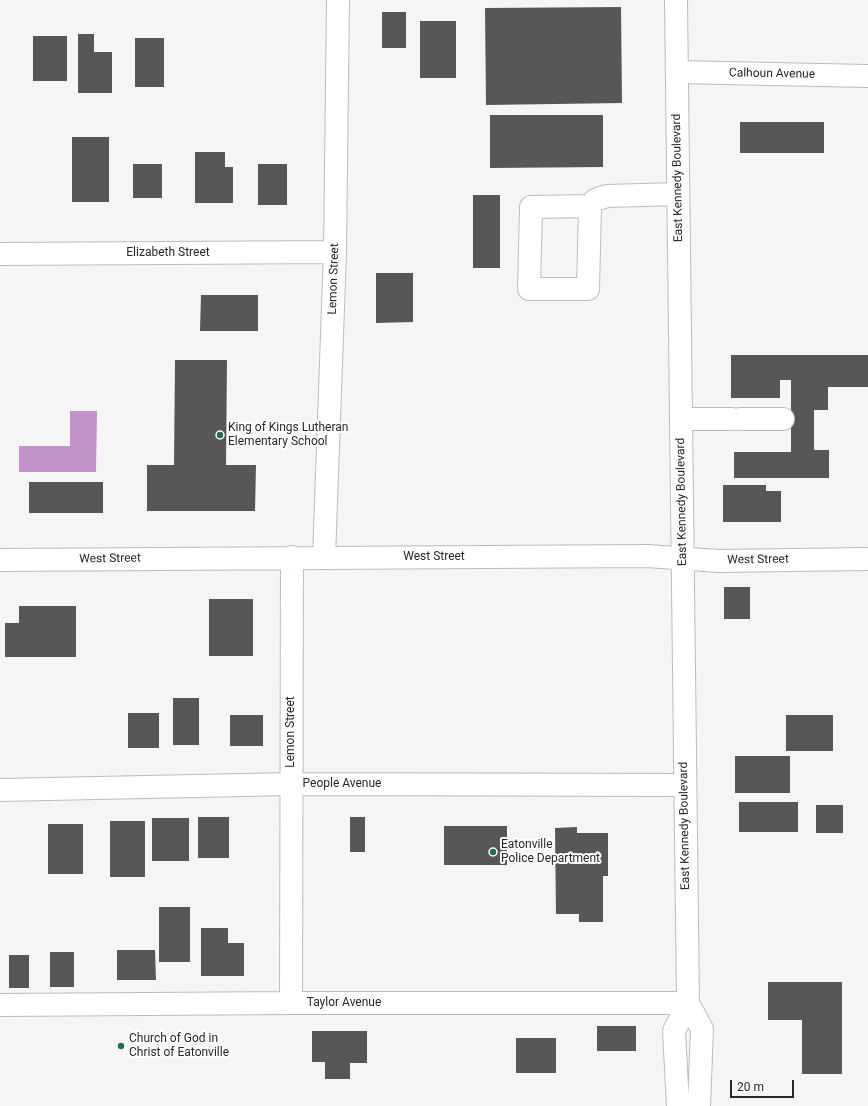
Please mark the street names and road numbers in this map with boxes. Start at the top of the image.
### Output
street label: Calhoun Avenue [729,66,815,82]
street label: East Kennedy Boulevard [670,114,686,242]
street label: Lemon Street [326,243,342,315]
street label: Elizabeth Street [126,246,210,260]
street label: East Kennedy Boulevard [674,438,690,566]
street label: West Street [403,550,465,564]
street label: West Street [79,551,141,567]
street label: West Street [727,552,789,568]
street label: Lemon Street [284,696,298,768]
street label: East Kennedy Boulevard [677,762,693,890]
street label: People Avenue [303,777,381,791]
street label: Taylor Avenue [307,996,381,1010]

